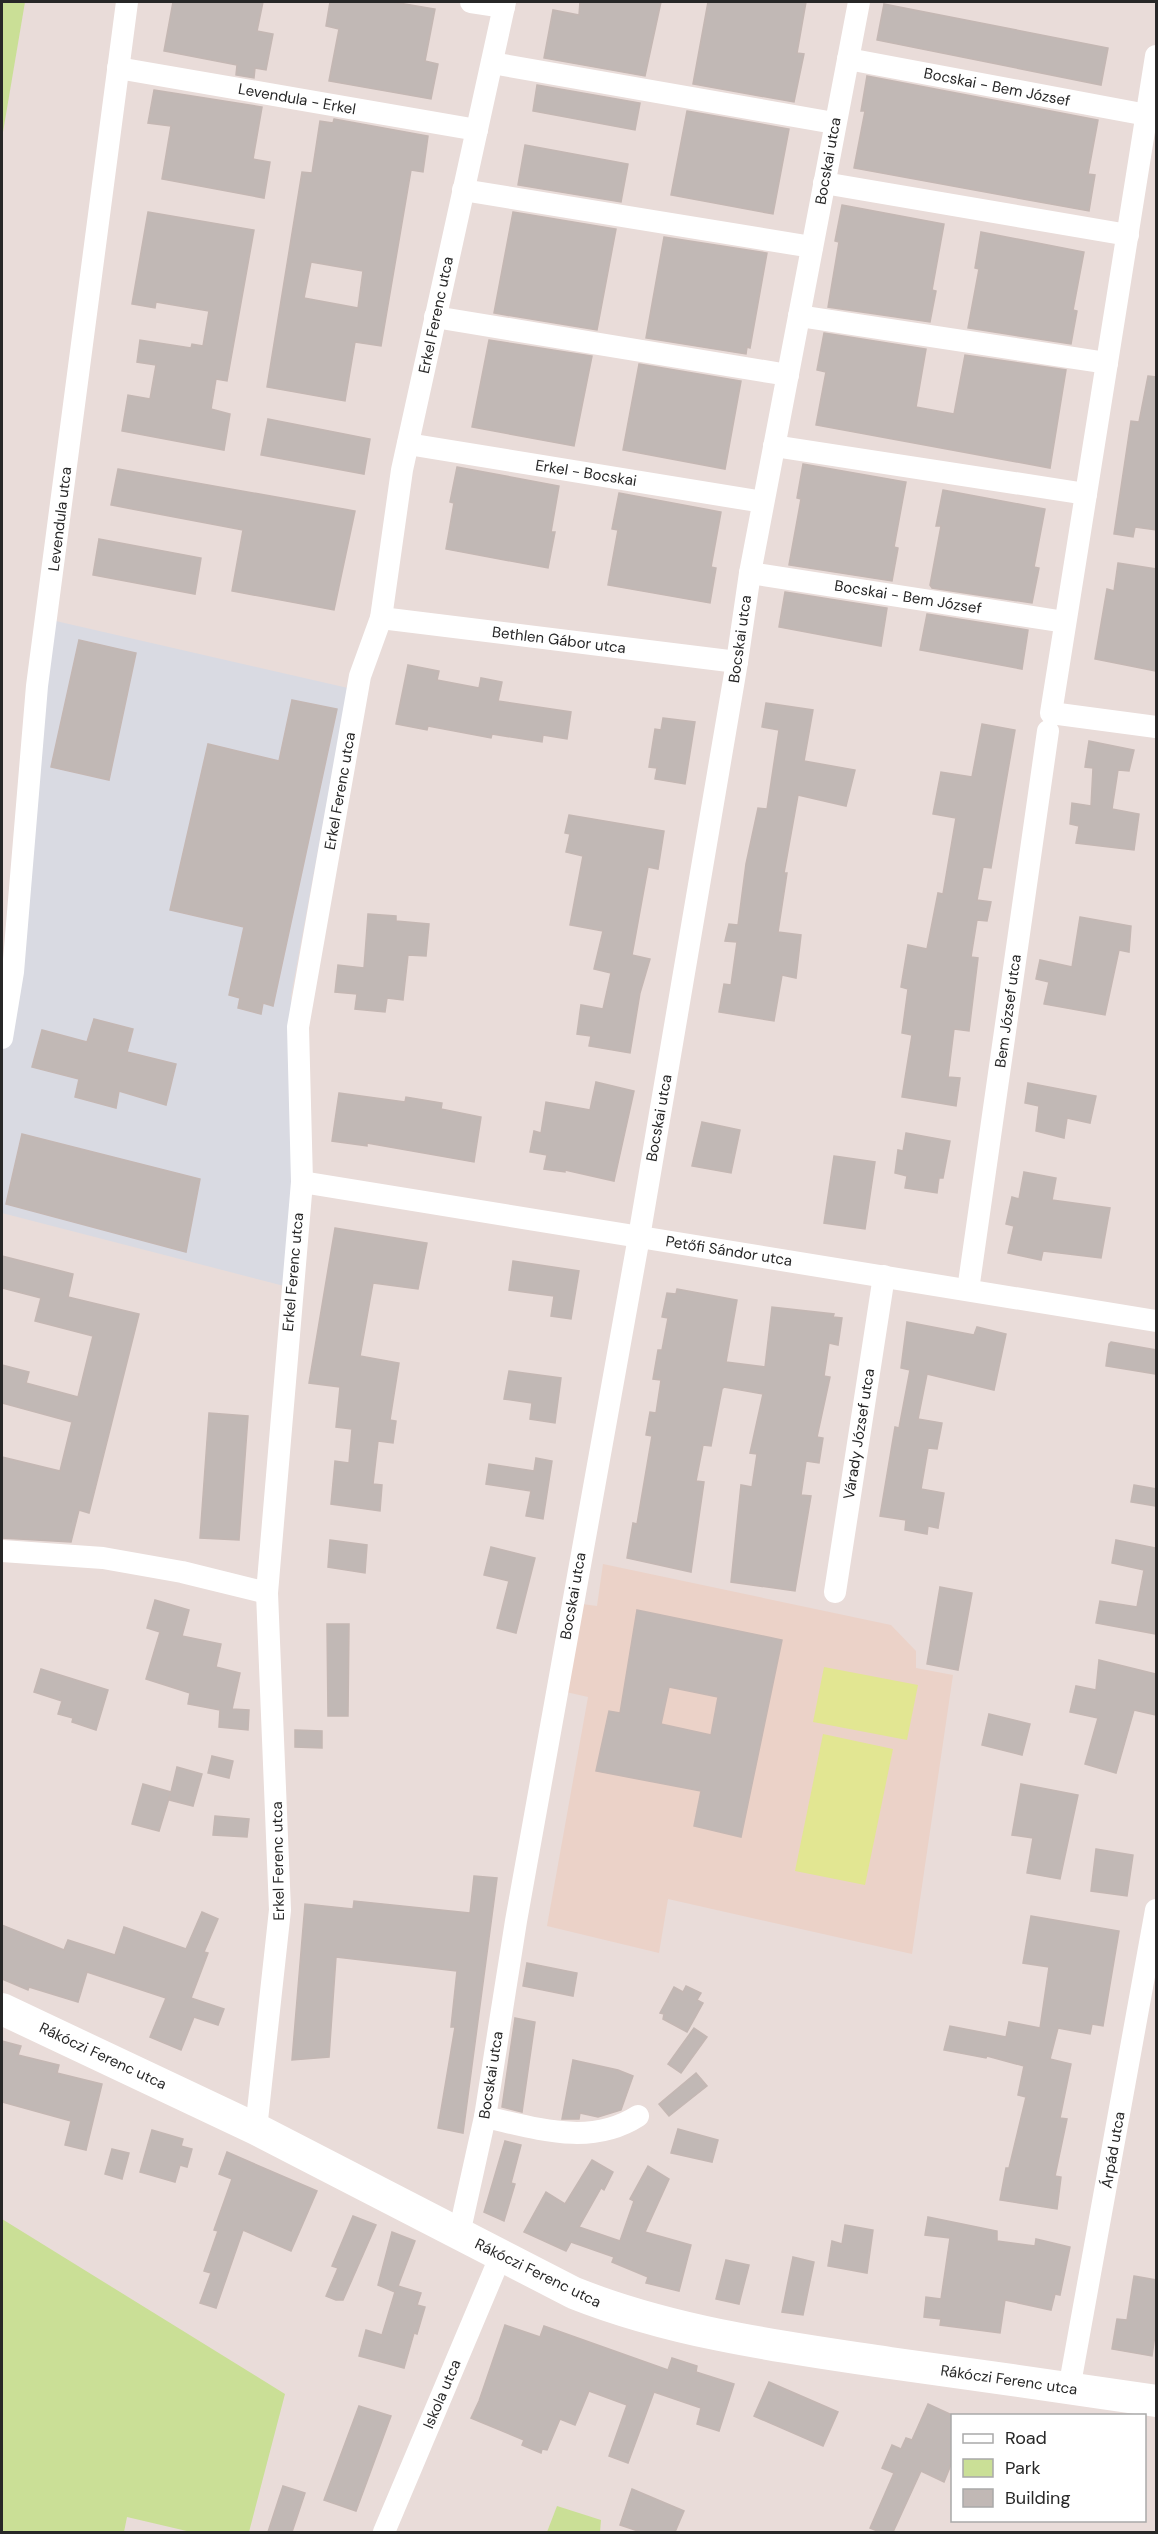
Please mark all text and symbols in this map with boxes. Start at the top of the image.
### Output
street label: Bocskai - Bem József [922,63,1072,111]
street label: Levendula - Erkel [237,79,357,119]
street label: Bocskai utca [810,116,846,206]
street label: Erkel Ferenc utca [414,255,458,375]
street label: Erkel - Bocskai [534,455,638,491]
street label: Levendula utca [44,466,76,572]
street label: Bocskai - Bem József [833,575,983,619]
street label: Bocskai utca [724,594,756,684]
street label: Bethlen Gábor utca [491,622,627,658]
street label: Erkel Ferenc utca [320,731,360,851]
street label: Bem József utca [990,953,1026,1069]
street label: Bocskai utca [641,1073,677,1163]
street label: Erkel Ferenc utca [278,1212,308,1332]
street label: Petőfi Sándor utca [664,1231,794,1271]
street label: Várady József utca [839,1367,879,1501]
street label: Bocskai utca [555,1551,591,1641]
street label: Erkel Ferenc utca [267,1801,289,1921]
street label: Rákóczi Ferenc utca [36,2018,170,2094]
street label: Bocskai utca [474,2030,508,2120]
street label: Árpád utca [1096,2110,1130,2190]
street label: Rákóczi Ferenc utca [472,2234,604,2312]
street label: Iskola utca [418,2356,466,2432]
street label: Rákóczi Ferenc utca [939,2360,1079,2400]
legend [951,2414,1146,2522]
text: Road [1005,2426,1047,2450]
text: Park [1005,2456,1041,2480]
text: Building [1005,2486,1070,2510]

